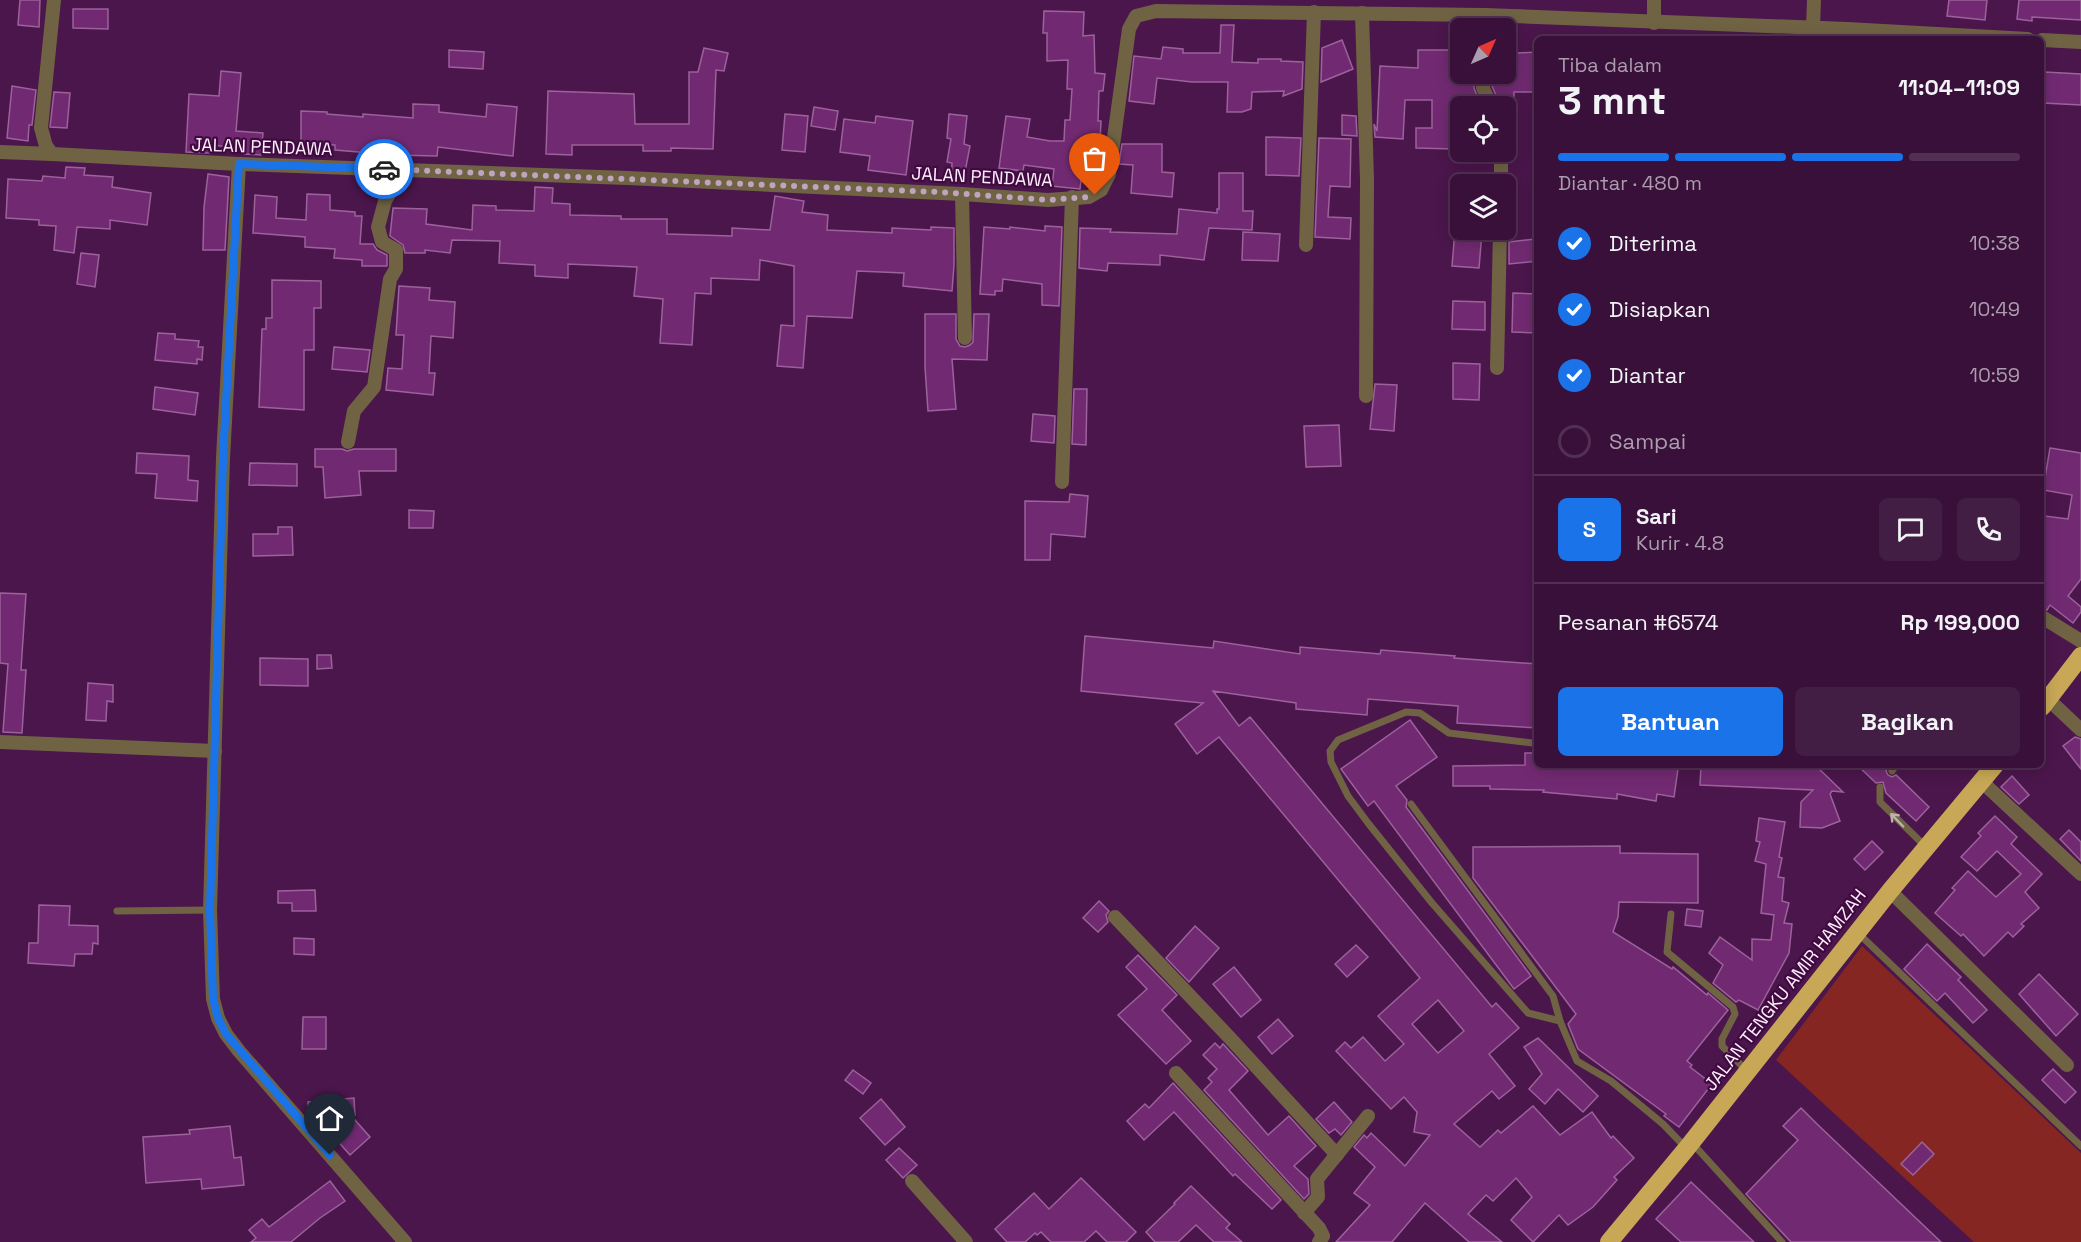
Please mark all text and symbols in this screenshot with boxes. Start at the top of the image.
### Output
north arrow [1450,18,1516,84]
map controls [1450,18,1516,240]
text: Tiba dalam [1558,52,1662,78]
text: 11:04–11:09 [1898,73,2020,101]
text: 3 mnt [1558,76,1666,125]
button: locate [1450,96,1516,162]
street label: JALAN PENDAWA [191,133,333,160]
pin [1069,133,1120,195]
courier [354,139,414,199]
icon: bag [1078,142,1111,175]
icon: car [368,153,401,186]
street label: JALAN PENDAWA [911,161,1053,192]
text: Diantar · 480 m [1558,170,1702,196]
button: layers [1450,174,1516,240]
icon: check [1558,227,1591,260]
text: Diterima [1609,229,1697,257]
text: 10:38 [1969,230,2020,256]
icon: check [1558,293,1591,326]
text: Disiapkan [1609,295,1711,323]
text: 10:49 [1969,296,2020,322]
icon: check [1558,359,1591,392]
text: Diantar [1609,361,1686,389]
text: 10:59 [1970,362,2020,388]
text: Sampai [1609,427,1686,455]
button: chat [1879,498,1942,561]
button: phone [1957,498,2020,561]
text: Sari [1636,502,1677,530]
text: S [1583,515,1596,543]
text: Kurir · 4.8 [1636,530,1724,556]
text: Pesanan #6574 [1558,608,1718,636]
text: Rp 199,000 [1901,608,2020,636]
button: Bantuan [1558,687,1783,756]
button: Bagikan [1795,687,2020,756]
one-way arrow [1890,812,1905,827]
street label: JALAN TENGKU AMIR HAMZAH [1699,884,1871,1095]
pin [304,1093,355,1155]
icon: home [313,1102,346,1135]

